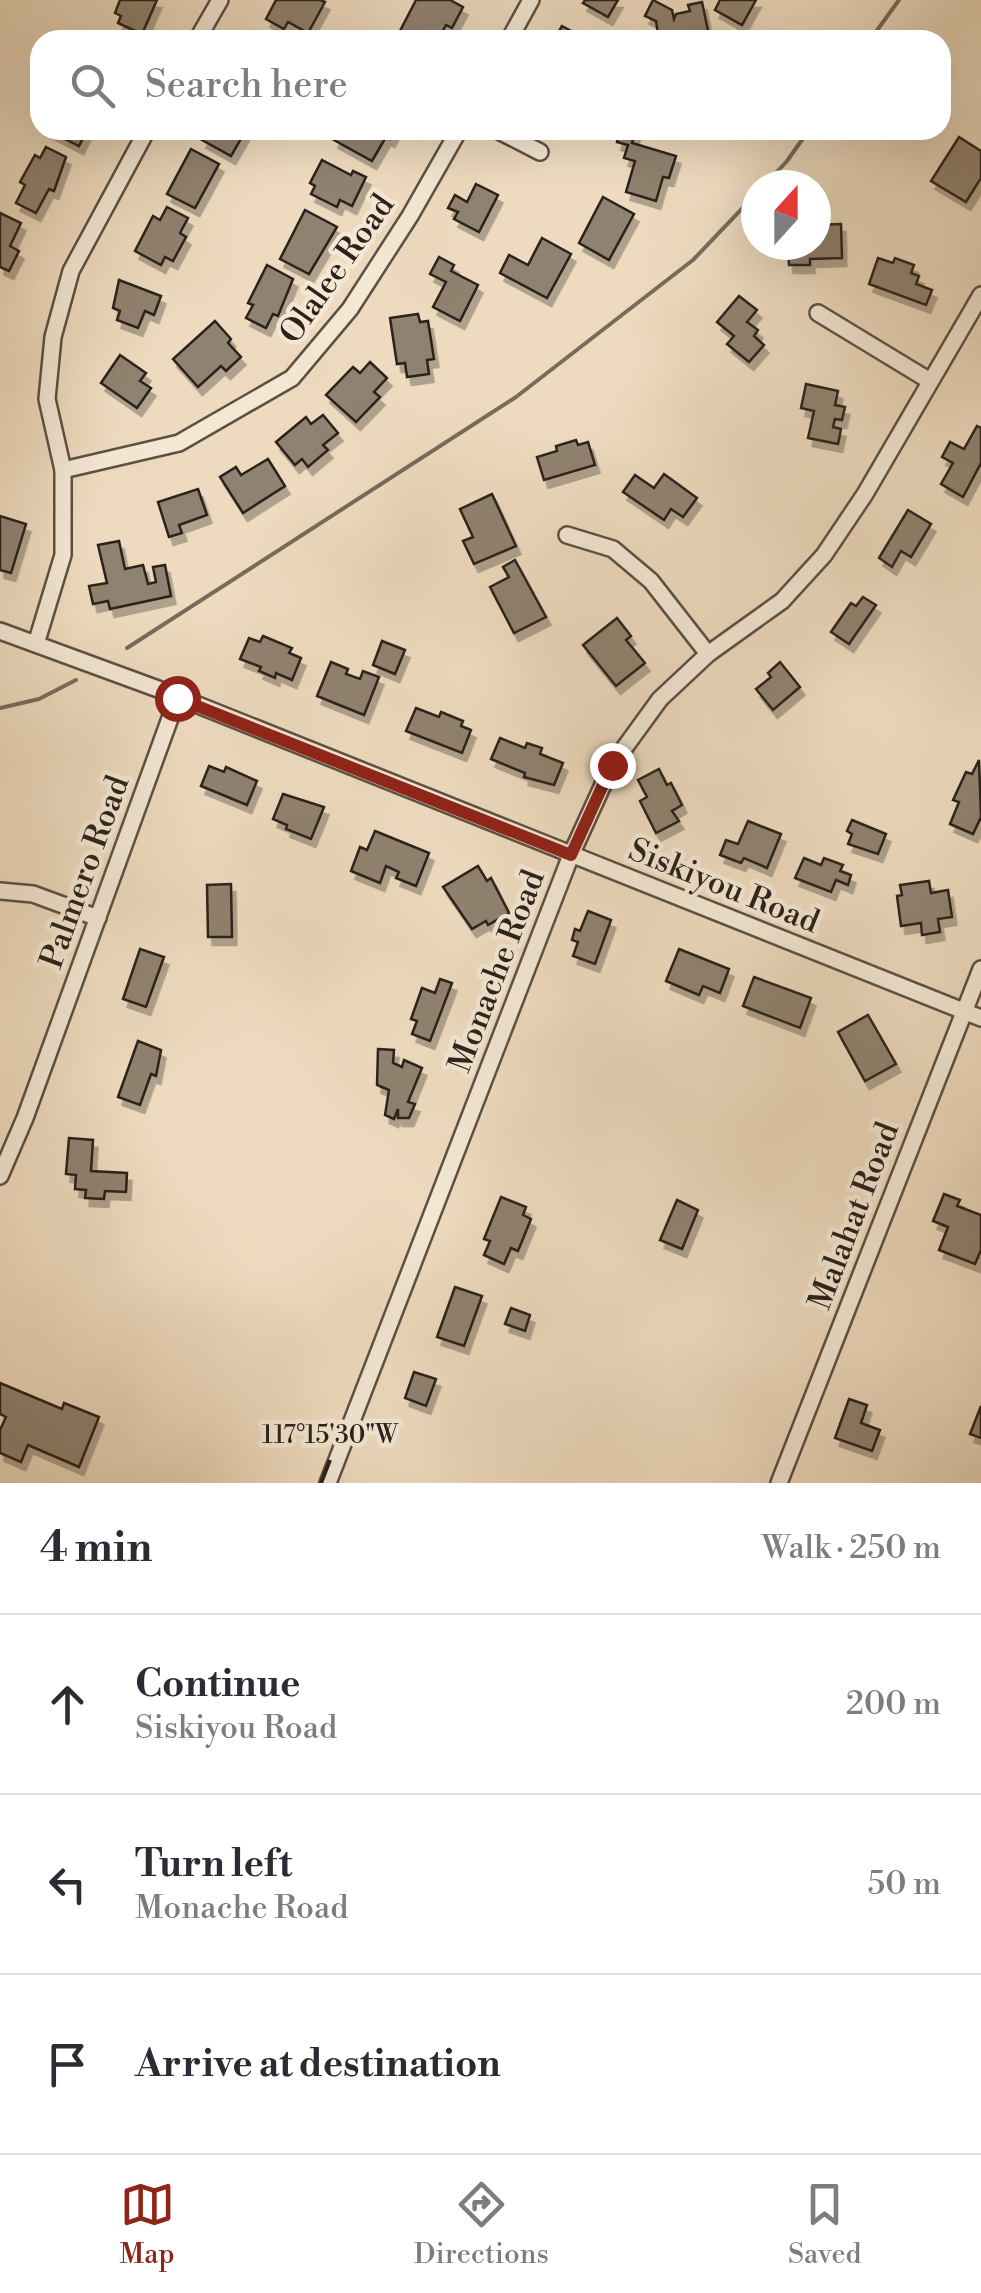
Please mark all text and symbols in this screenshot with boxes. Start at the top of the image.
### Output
search box [30,30,951,140]
icon: search [65,58,120,113]
text: Search here [145,62,348,109]
north arrow [741,170,831,260]
street label: Olalee Road [271,187,403,351]
route start [155,676,201,722]
route end [590,743,636,789]
street label: Palmero Road [32,770,138,974]
street label: Siskiyou Road [623,830,825,942]
street label: Monache Road [440,864,554,1078]
street label: Malahat Road [800,1117,908,1315]
text: 117°15'30"W [262,1420,399,1451]
text: 4 min [40,1522,152,1575]
text: Walk · 250 m [761,1528,941,1568]
text: Continue [135,1661,300,1708]
icon: ahead [40,1677,95,1732]
text: 200 m [846,1684,941,1724]
text: Siskiyou Road [135,1708,337,1748]
text: Turn left [135,1841,292,1888]
icon: left [40,1857,95,1912]
text: 50 m [868,1864,941,1904]
text: Monache Road [135,1888,348,1928]
icon: arrive [40,2037,95,2092]
text: Arrive at destination [135,2041,501,2088]
tab: Map [120,2177,175,2272]
tab: Directions [414,2177,549,2272]
tab: Saved [788,2177,861,2272]

